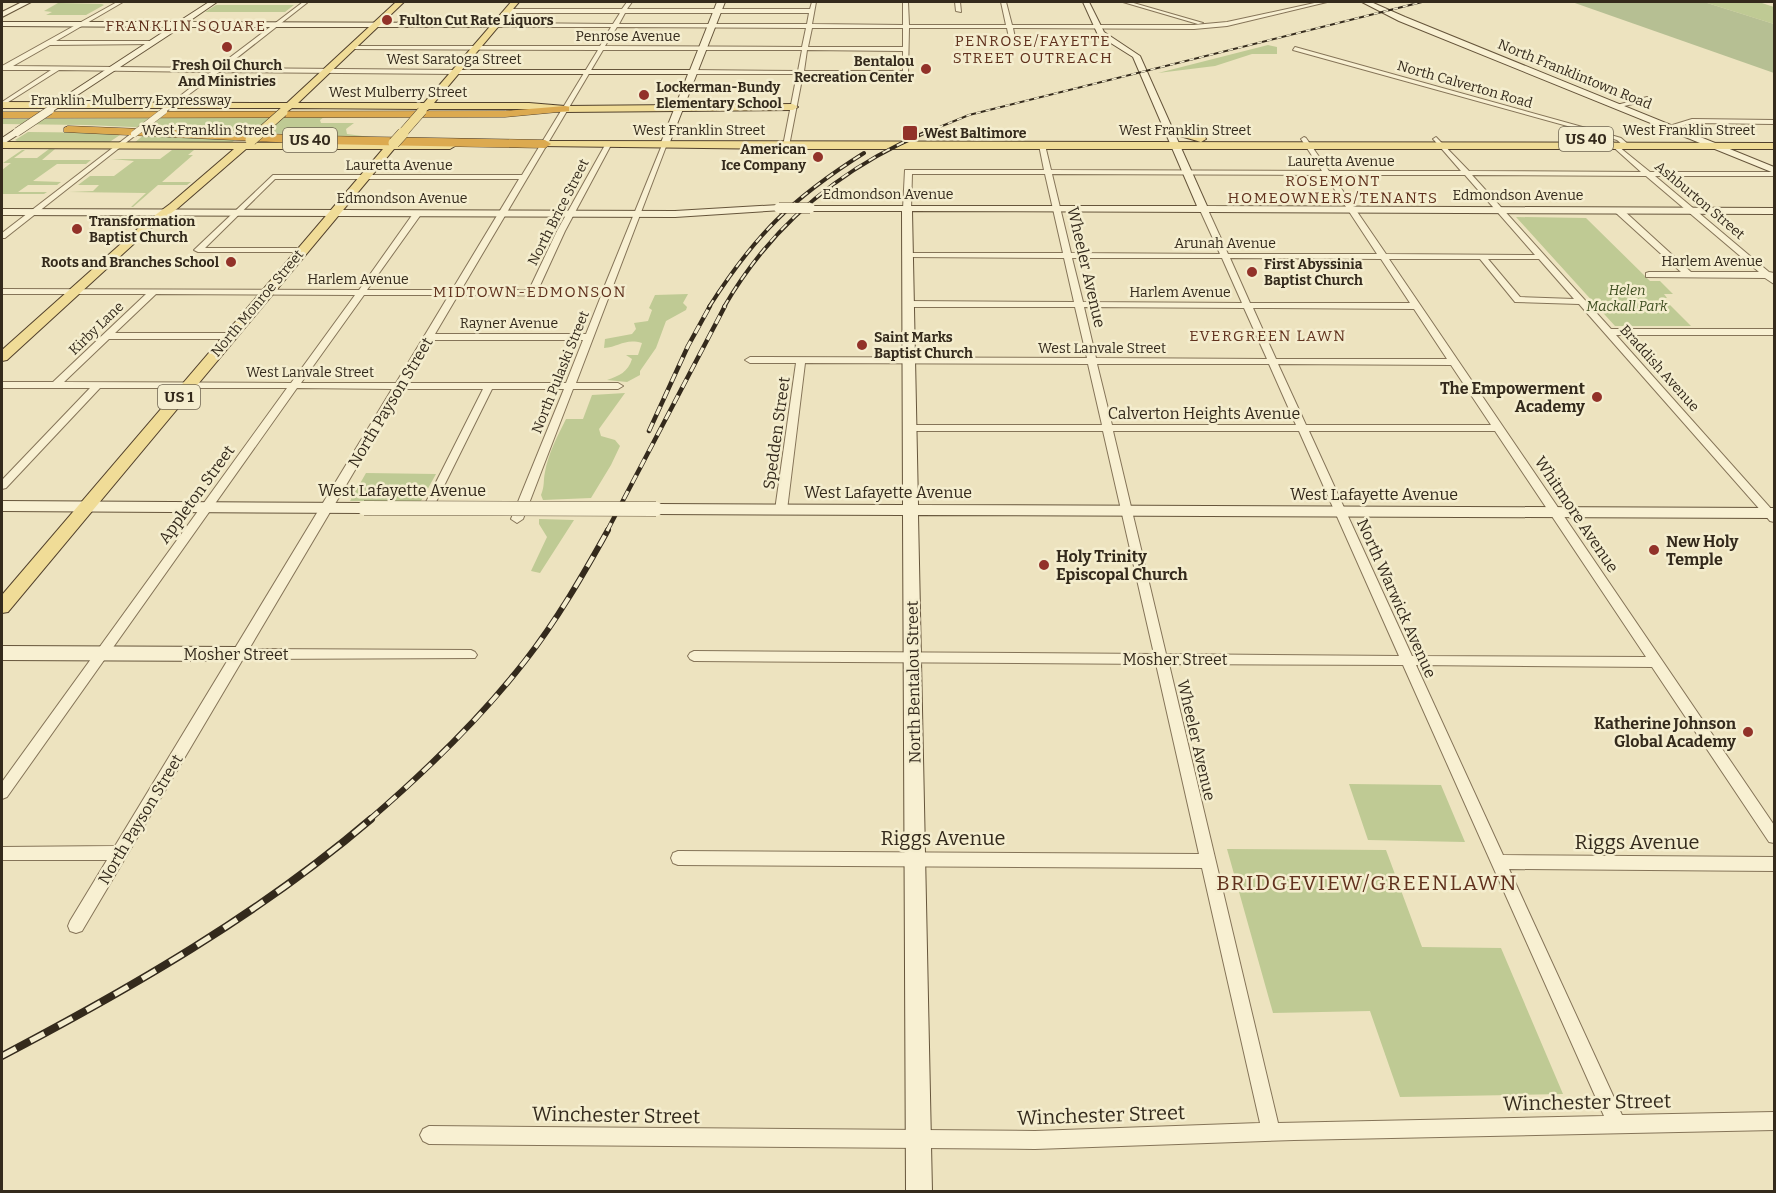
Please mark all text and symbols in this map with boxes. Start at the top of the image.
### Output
place label: Fulton Cut Rate Liquors [399,12,554,29]
marker: Fulton Cut Rate Liquors [380,13,394,27]
district label: FRANKLIN SQUARE [106,17,266,35]
street label: Penrose Avenue [576,28,680,45]
district label: PENROSE/FAYETTE STREET OUTREACH [953,32,1113,67]
street label: North Franklintown Road [1495,36,1654,113]
marker: Fresh Oil Church And Ministries [220,40,234,54]
street label: West Saratoga Street [386,51,522,68]
place label: Bentalou Recreation Center [794,53,914,86]
place label: Fresh Oil Church And Ministries [172,57,282,90]
street label: North Calverton Road [1395,57,1535,112]
marker: Bentalou Recreation Center [919,62,933,76]
place label: Lockerman-Bundy Elementary School [656,79,782,112]
street label: West Mulberry Street [329,84,467,101]
marker: Lockerman-Bundy Elementary School [637,88,651,102]
street label: Franklin-Mulberry Expressway [30,92,232,109]
street label: West Franklin Street [142,122,274,139]
street label: West Franklin Street [633,122,765,139]
street label: West Franklin Street [1119,122,1251,139]
street label: West Franklin Street [1623,122,1755,139]
marker: West Baltimore [901,124,919,142]
place label: West Baltimore [924,125,1027,142]
road number: US 40 [1559,127,1613,151]
road number: US 40 [283,128,337,152]
place label: American Ice Company [721,141,806,174]
marker: American Ice Company [811,150,825,164]
street label: Lauretta Avenue [1287,153,1395,170]
street label: North Brice Street [524,156,593,268]
street label: Lauretta Avenue [345,157,453,174]
street label: Ashburton Street [1651,158,1748,243]
district label: ROSEMONT HOMEOWNERS/TENANTS [1228,172,1438,207]
street label: Edmondson Avenue [823,186,953,203]
street label: Edmondson Avenue [1453,187,1583,204]
street label: Edmondson Avenue [337,190,467,207]
street label: Wheeler Avenue [1063,205,1110,329]
place label: Transformation Baptist Church [89,213,195,246]
marker: Transformation Baptist Church [70,222,84,236]
street label: Arunah Avenue [1174,235,1276,252]
street label: North Monroe Street [208,246,307,360]
street label: Harlem Avenue [1661,253,1763,270]
place label: Roots and Branches School [41,254,220,271]
marker: Roots and Branches School [224,255,238,269]
place label: First Abyssinia Baptist Church [1264,256,1363,289]
marker: First Abyssinia Baptist Church [1245,265,1259,279]
street label: Harlem Avenue [307,271,409,288]
park label: Helen Mackall Park [1586,282,1668,315]
district label: MIDTOWN-EDMONSON [433,283,627,301]
street label: Harlem Avenue [1129,284,1231,301]
street label: Kirby Lane [65,298,127,359]
street label: North Pulaski Street [528,308,593,436]
street label: Rayner Avenue [460,315,558,332]
street label: Braddish Avenue [1616,322,1703,415]
district label: EVERGREEN LAWN [1189,327,1347,345]
place label: Saint Marks Baptist Church [874,329,973,362]
street label: North Payson Street [344,334,437,471]
marker: Saint Marks Baptist Church [855,338,869,352]
street label: West Lanvale Street [1038,340,1166,357]
street label: West Lanvale Street [246,364,374,381]
street label: Spedden Street [759,375,794,491]
place label: The Empowerment Academy [1440,379,1586,416]
road number: US 1 [158,385,200,409]
marker: The Empowerment Academy [1590,390,1604,404]
street label: Calverton Heights Avenue [1108,404,1300,423]
street label: Appleton Street [154,441,239,547]
street label: Whitmore Avenue [1531,453,1623,576]
street label: West Lafayette Avenue [318,481,486,500]
street label: West Lafayette Avenue [804,483,972,502]
street label: West Lafayette Avenue [1290,485,1458,504]
street label: North Warwick Avenue [1353,516,1440,681]
place label: New Holy Temple [1666,532,1738,569]
marker: New Holy Temple [1647,543,1661,557]
place label: Holy Trinity Episcopal Church [1056,547,1188,584]
marker: Holy Trinity Episcopal Church [1037,558,1051,572]
street label: North Bentalou Street [903,600,924,764]
street label: Mosher Street [184,645,289,664]
street label: Mosher Street [1123,650,1228,669]
street label: Wheeler Avenue [1173,678,1220,802]
place label: Katherine Johnson Global Academy [1594,714,1737,751]
marker: Katherine Johnson Global Academy [1741,725,1755,739]
street label: North Payson Street [94,751,187,888]
street label: Riggs Avenue [880,826,1006,850]
street label: Riggs Avenue [1574,830,1700,854]
district label: BRIDGEVIEW/GREENLAWN [1216,870,1518,896]
street label: Winchester Street [1503,1089,1671,1115]
street label: Winchester Street [1016,1100,1186,1130]
street label: Winchester Street [532,1102,700,1128]

